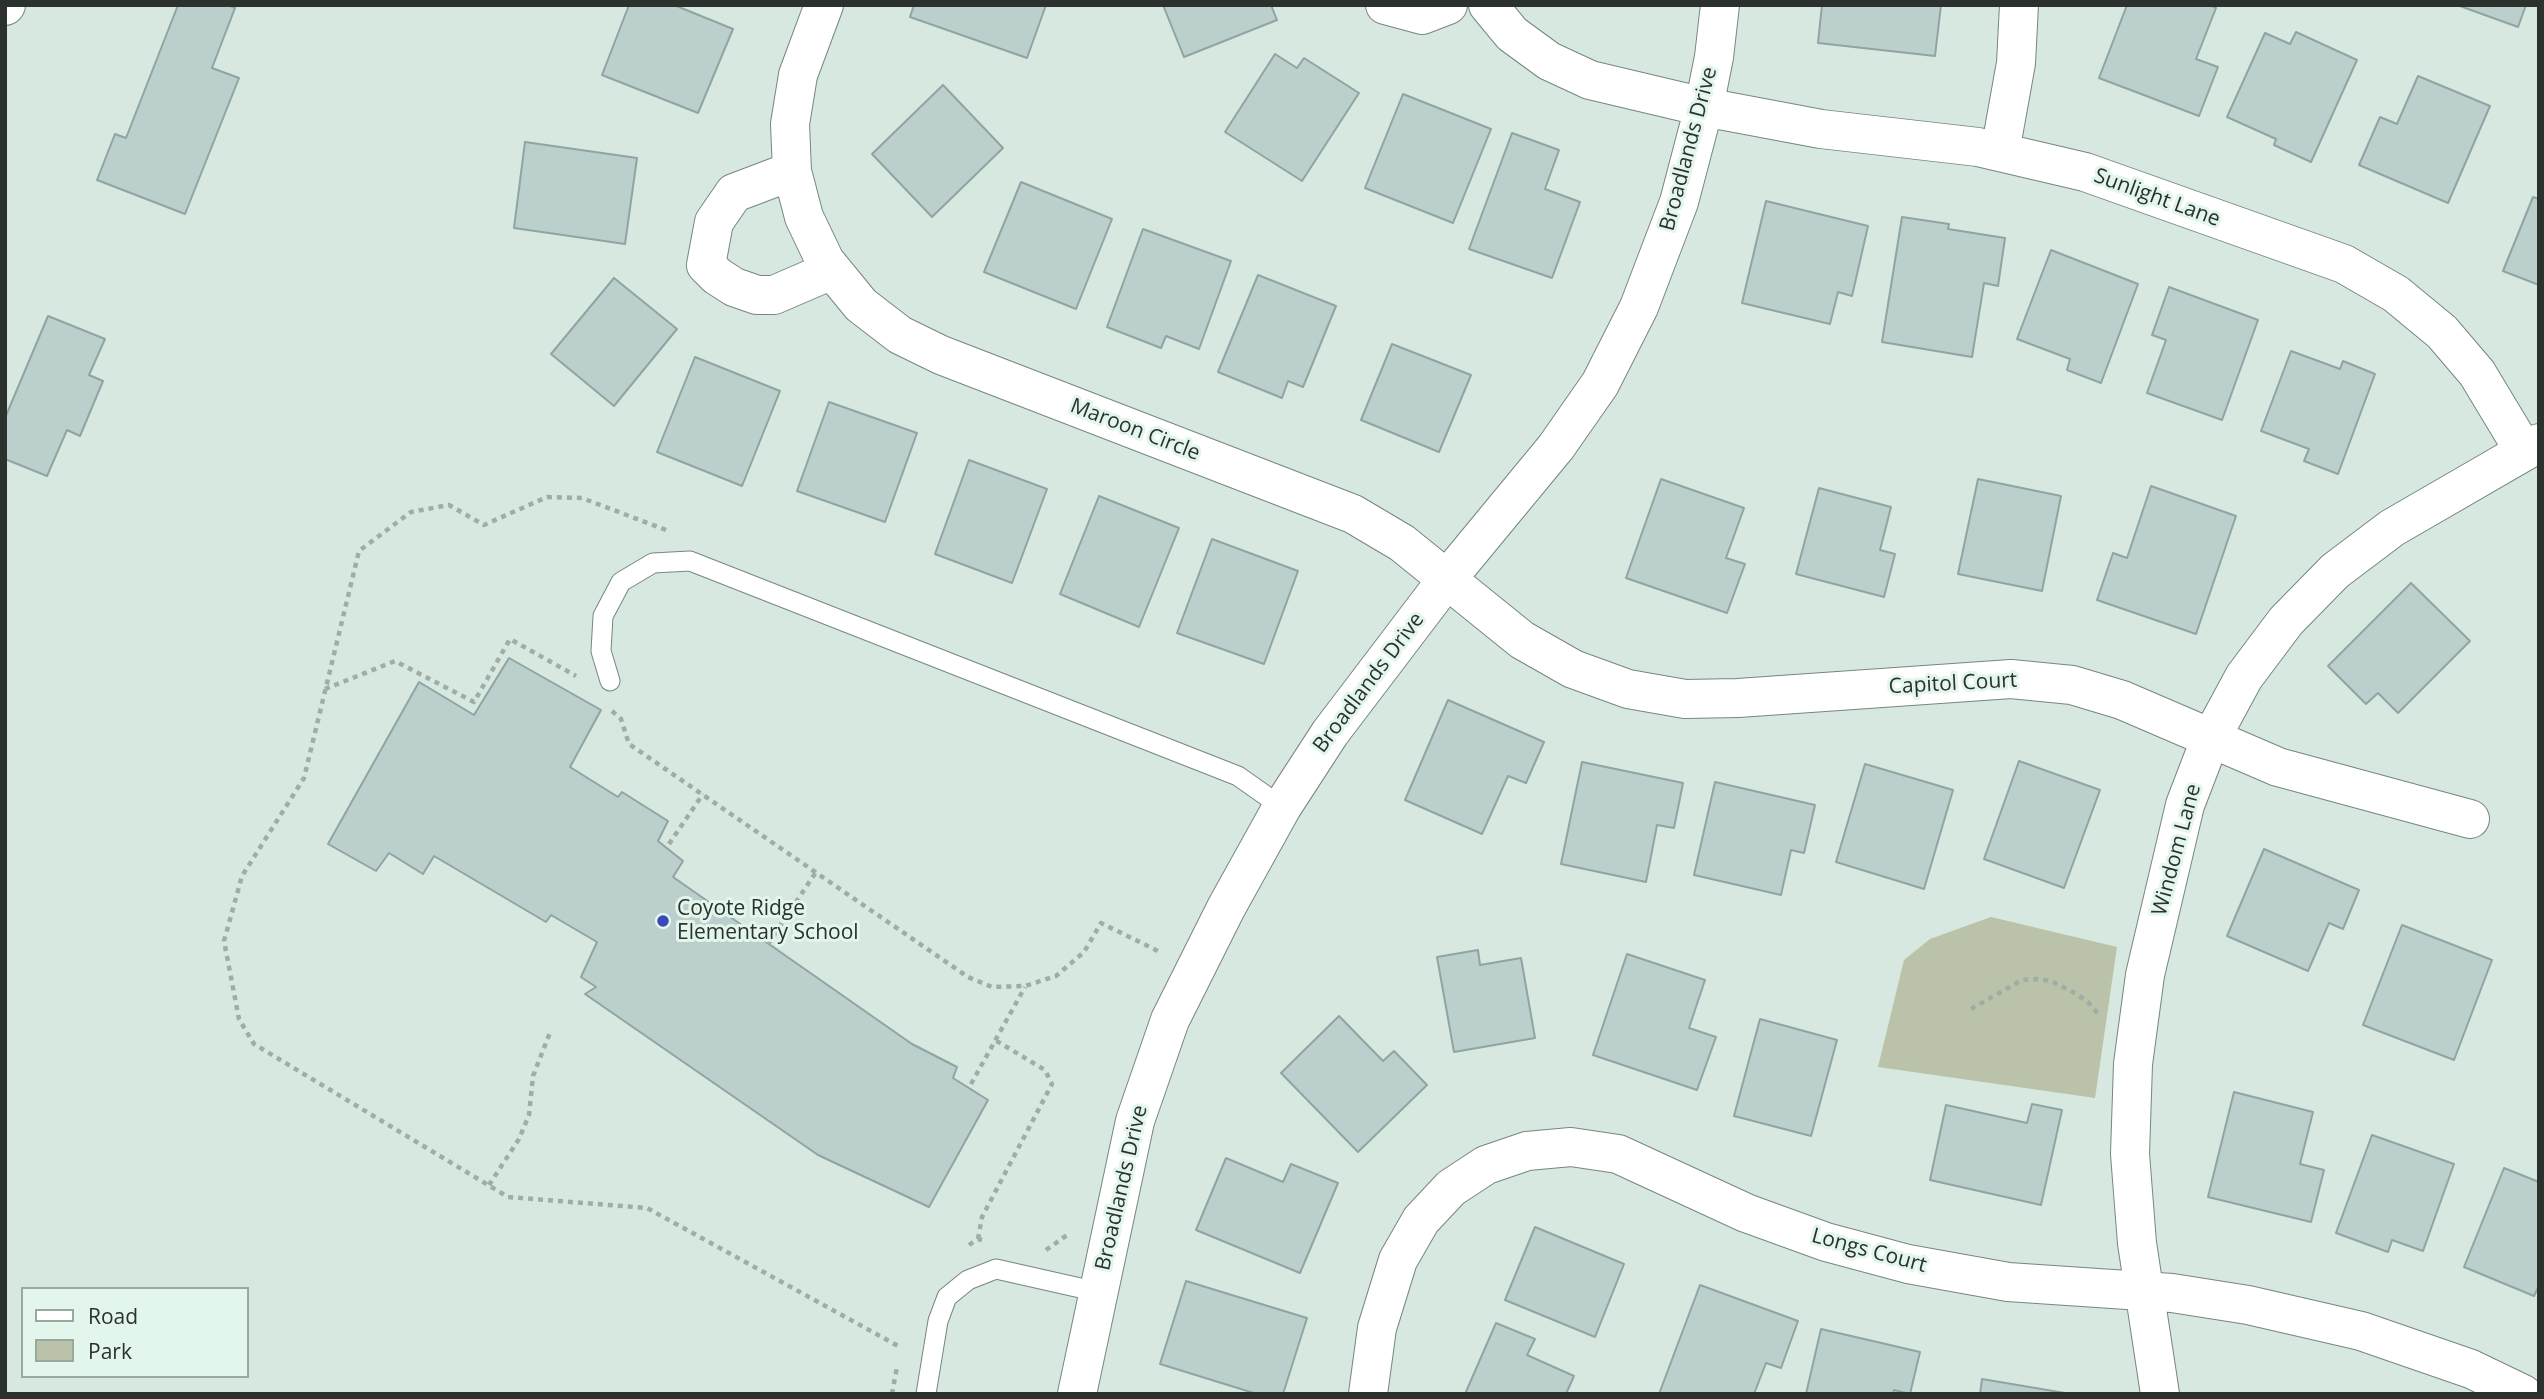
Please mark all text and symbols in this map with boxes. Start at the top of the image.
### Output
street label: Broadlands Drive [1655,64,1723,234]
street label: Sunlight Lane [2090,164,2224,232]
street label: Maroon Circle [1067,394,1203,466]
street label: Broadlands Drive [1308,608,1430,758]
street label: Capitol Court [1888,668,2018,700]
street label: Windom Lane [2147,781,2207,919]
place label: Coyote Ridge Elementary School [677,896,859,946]
marker: Coyote Ridge Elementary School [655,913,671,929]
street label: Broadlands Drive [1091,1103,1153,1273]
street label: Longs Court [1809,1224,1929,1278]
legend [21,1287,248,1378]
text: Road [88,1302,138,1330]
text: Park [88,1337,132,1365]

